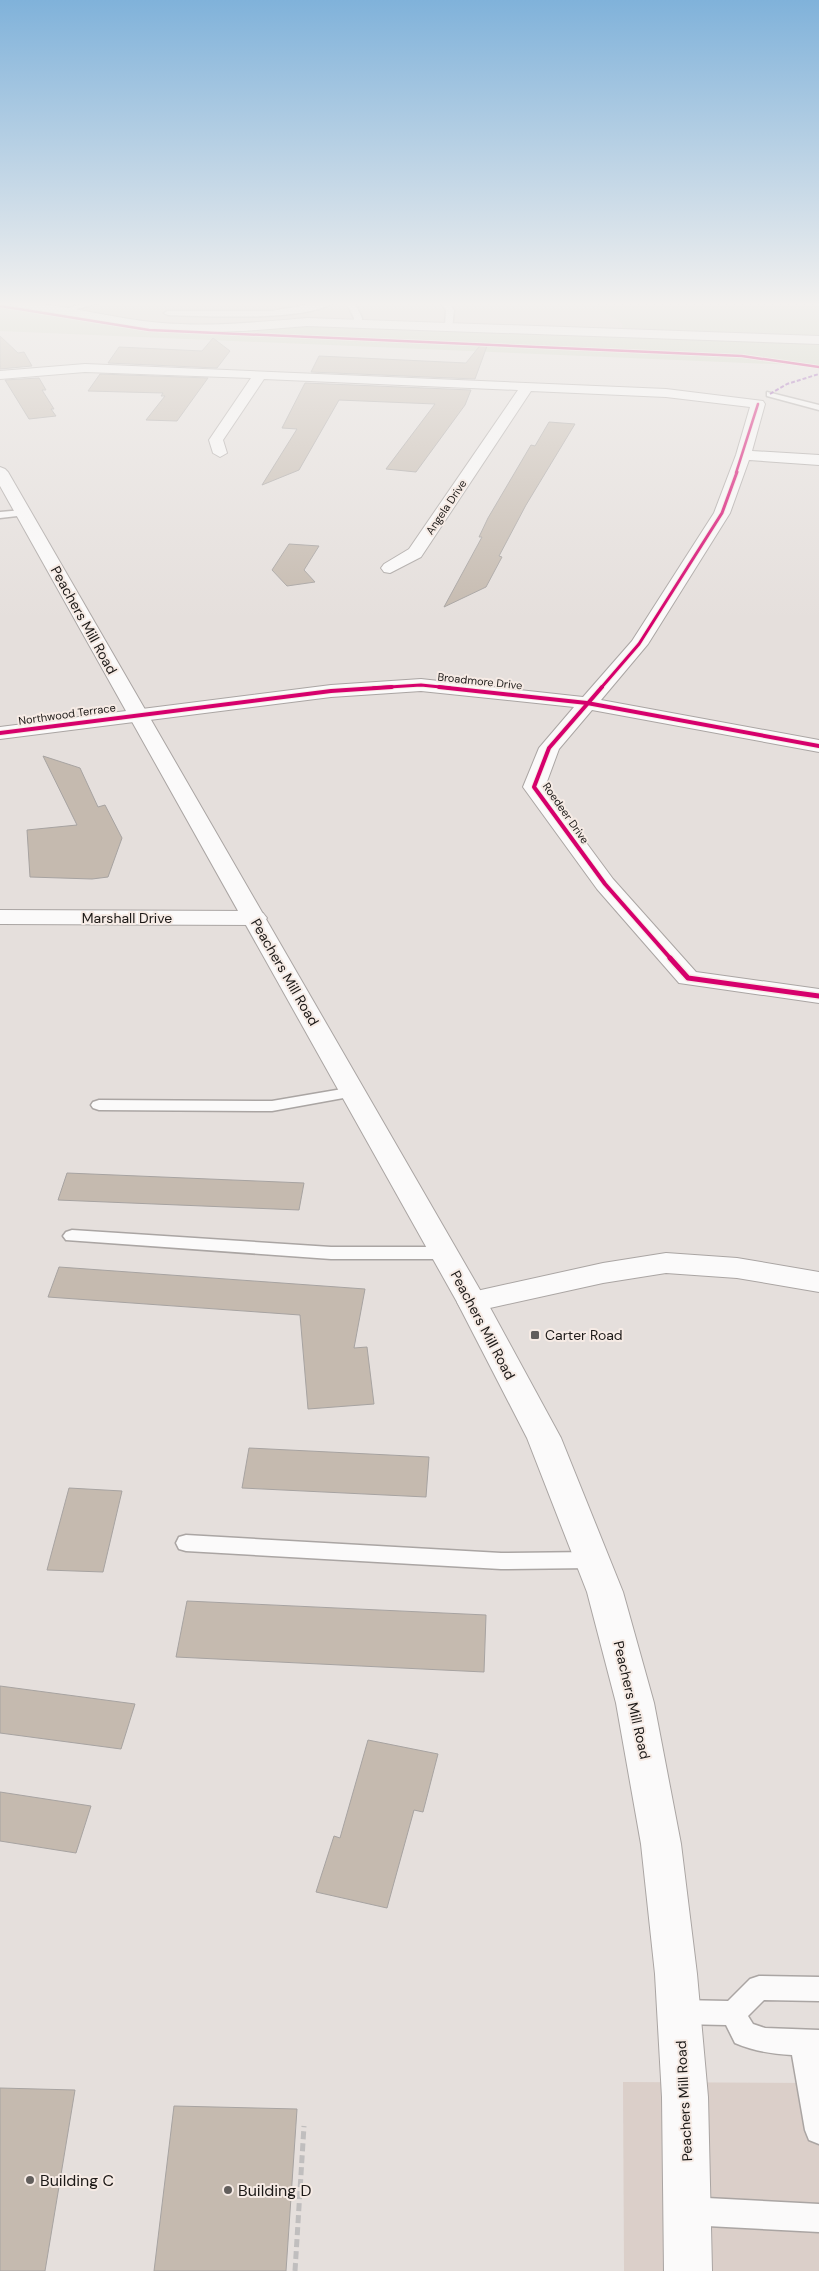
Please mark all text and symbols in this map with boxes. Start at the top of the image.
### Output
street label: Angela Drive [423,477,469,537]
street label: Peachers Mill Road [47,563,121,677]
street label: Broadmore Drive [437,670,523,692]
street label: Northwood Terrace [18,700,116,728]
street label: Roedeer Drive [540,780,592,846]
street label: Marshall Drive [82,909,172,927]
street label: Peachers Mill Road [247,915,323,1029]
street label: Peachers Mill Road [447,1267,519,1383]
place label: Carter Road [545,1326,623,1344]
marker: Carter Road [529,1329,541,1341]
street label: Peachers Mill Road [610,1639,654,1761]
street label: Peachers Mill Road [672,2040,696,2162]
place label: Building C [40,2170,114,2191]
marker: Building C [24,2174,36,2186]
place label: Building D [238,2180,311,2201]
marker: Building D [222,2184,234,2196]

